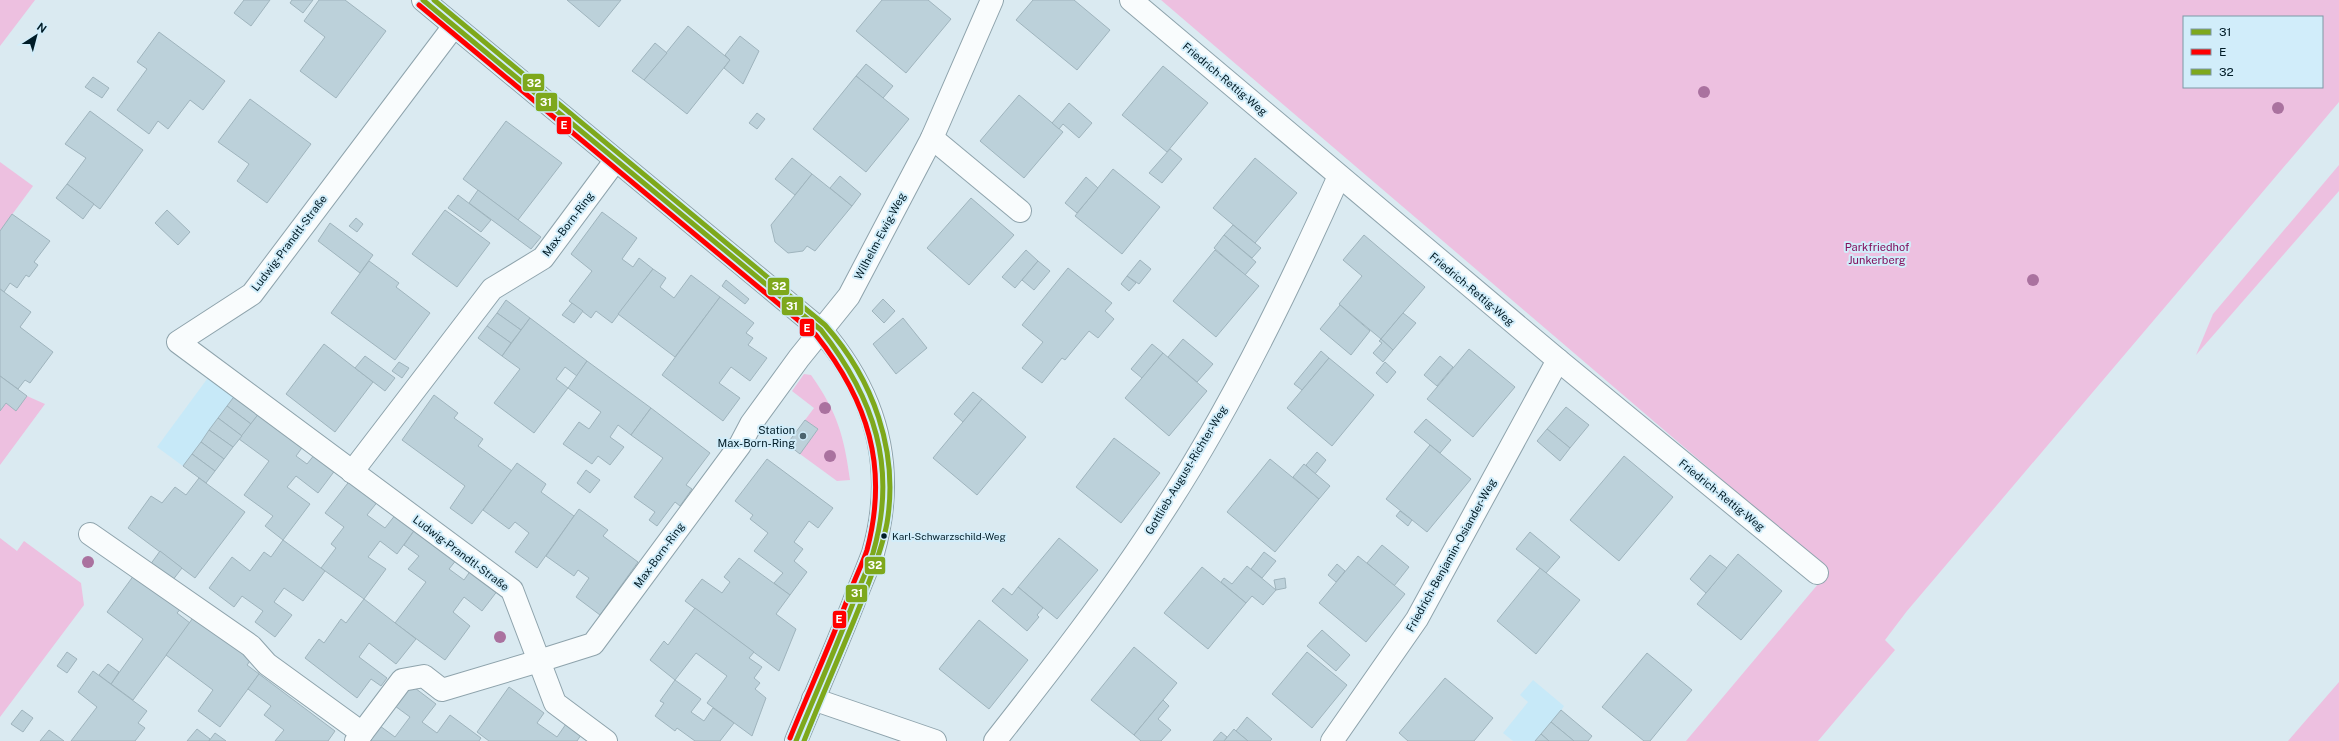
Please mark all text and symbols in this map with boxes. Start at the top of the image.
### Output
north arrow [16,16,56,56]
legend [2183,16,2323,88]
text: N [35,21,49,35]
text: 31 [2219,25,2231,39]
street label: Friedrich-Rettig-Weg [1180,40,1270,118]
text: E [2219,45,2226,59]
text: 32 [2219,65,2234,79]
line badge: 32 [522,73,545,92]
text: 32 [527,77,541,89]
line badge: 31 [535,92,558,112]
text: 31 [540,96,552,108]
line badge: E [556,116,572,135]
text: E [561,119,568,131]
street label: Max-Born-Ring [540,189,596,259]
street label: Wilhelm-Ewig-Weg [852,190,908,282]
street label: Ludwig-Prandtl-Straße [249,193,329,293]
park label: Parkfriedhof Junkerberg [1845,241,1910,266]
street label: Friedrich-Rettig-Weg [1427,250,1517,328]
line badge: 32 [767,277,790,296]
text: 32 [772,280,786,292]
line badge: 31 [781,296,804,316]
text: 31 [786,300,798,312]
line badge: E [799,318,815,337]
text: E [804,322,811,334]
street label: Gottlieb-August-Richter-Weg [1143,403,1229,537]
place label: Station Max-Born-Ring [718,424,795,449]
marker: Station Max-Born-Ring [798,431,808,441]
street label: Friedrich-Rettig-Weg [1677,457,1767,533]
street label: Friedrich-Benjamin-Osiander-Weg [1404,476,1498,634]
street label: Ludwig-Prandtl-Straße [411,513,511,593]
street label: Max-Born-Ring [631,520,687,590]
place label: Karl-Schwarzschild-Weg [892,530,1006,542]
marker: Karl-Schwarzschild-Weg [879,531,889,541]
line badge: 32 [864,556,886,575]
text: 32 [868,559,882,571]
line badge: 31 [845,584,868,603]
text: 31 [851,587,863,599]
line badge: E [832,610,847,629]
text: E [836,613,843,625]

